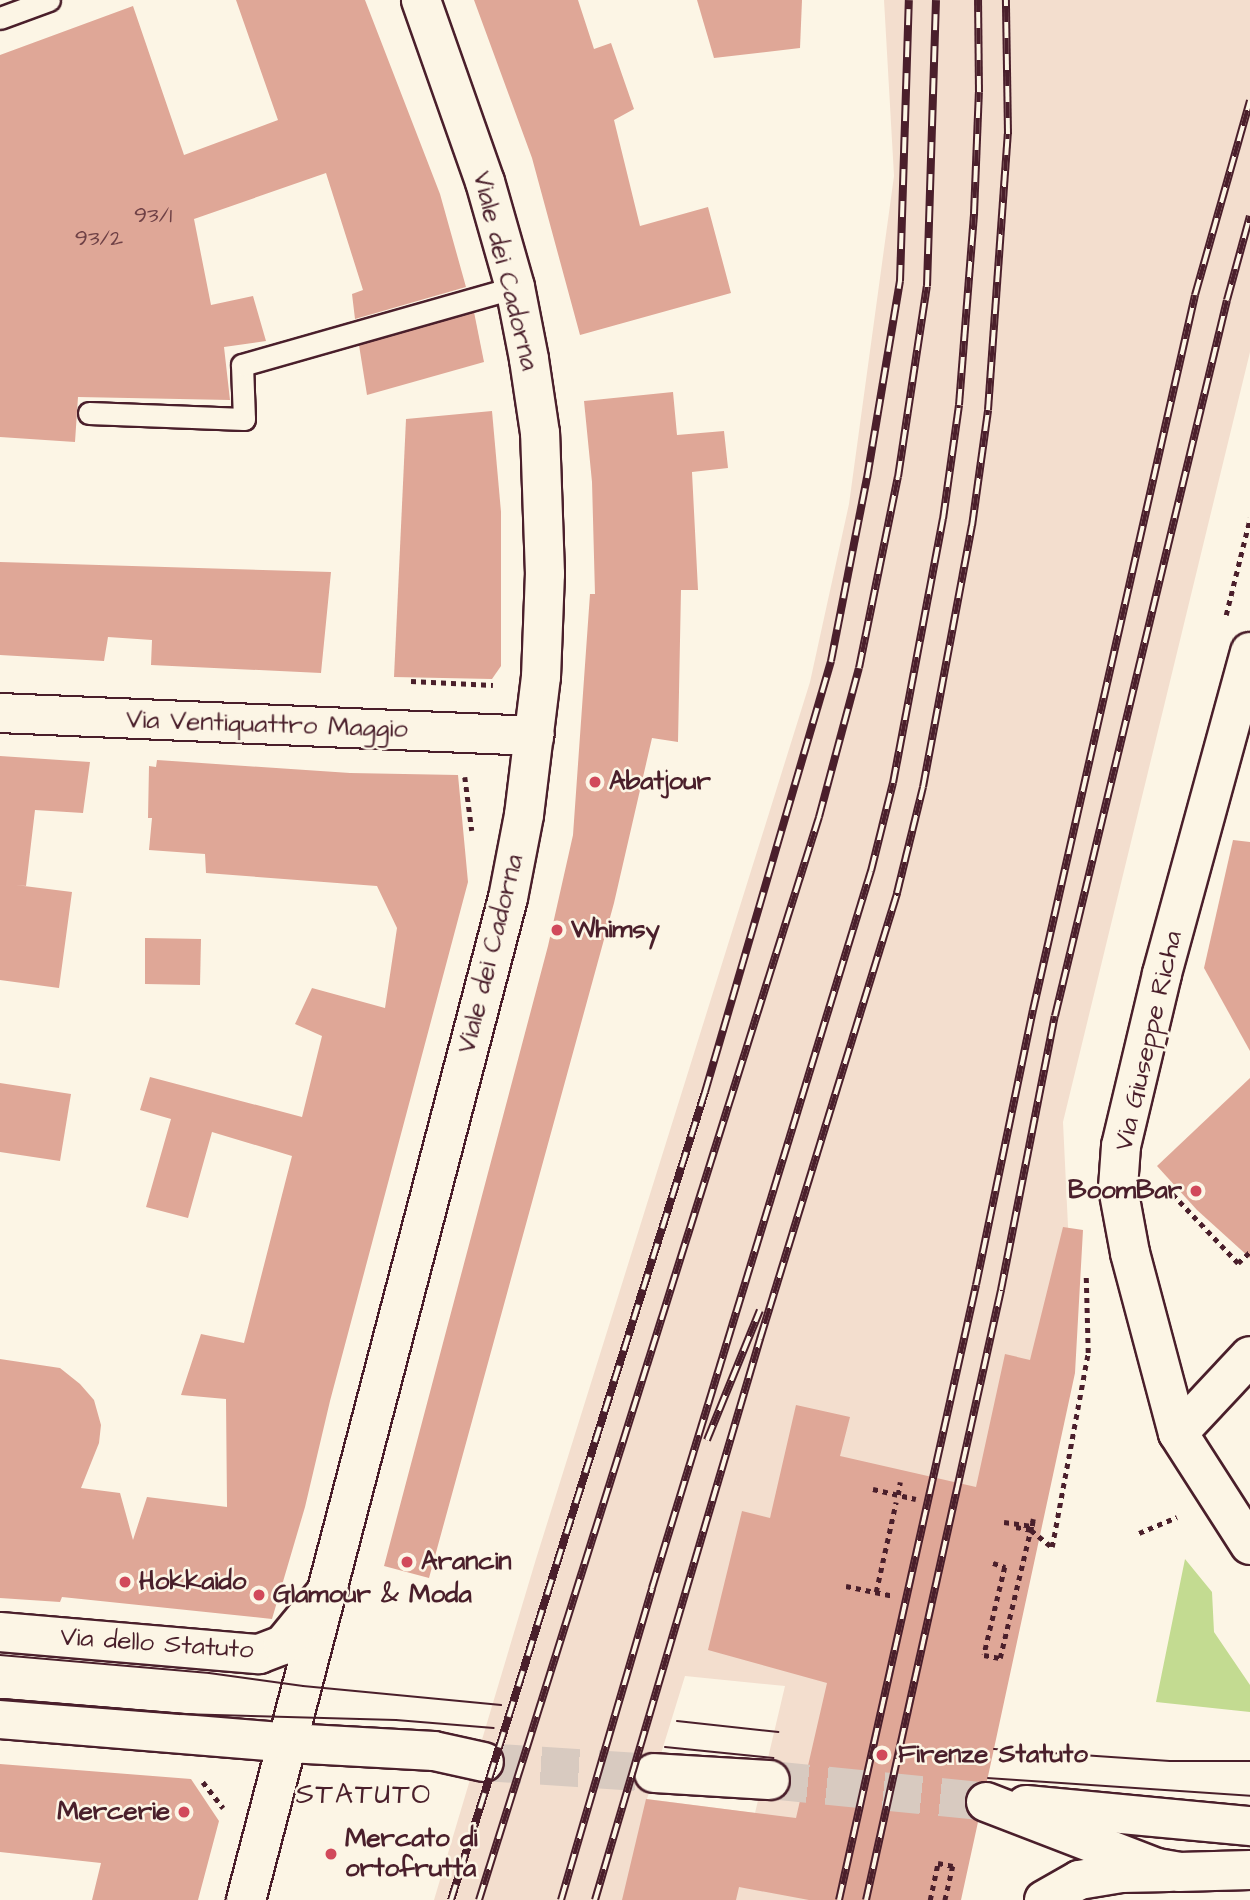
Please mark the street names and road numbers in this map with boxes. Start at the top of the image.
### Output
street label: Viale dei Cadorna [465,168,545,374]
street label: Via Ventiquattro Maggio [126,704,408,746]
street label: Viale dei Cadorna [451,851,531,1057]
street label: Via Giuseppe Richa [1109,928,1189,1154]
street label: Via dello Statuto [59,1622,255,1666]

